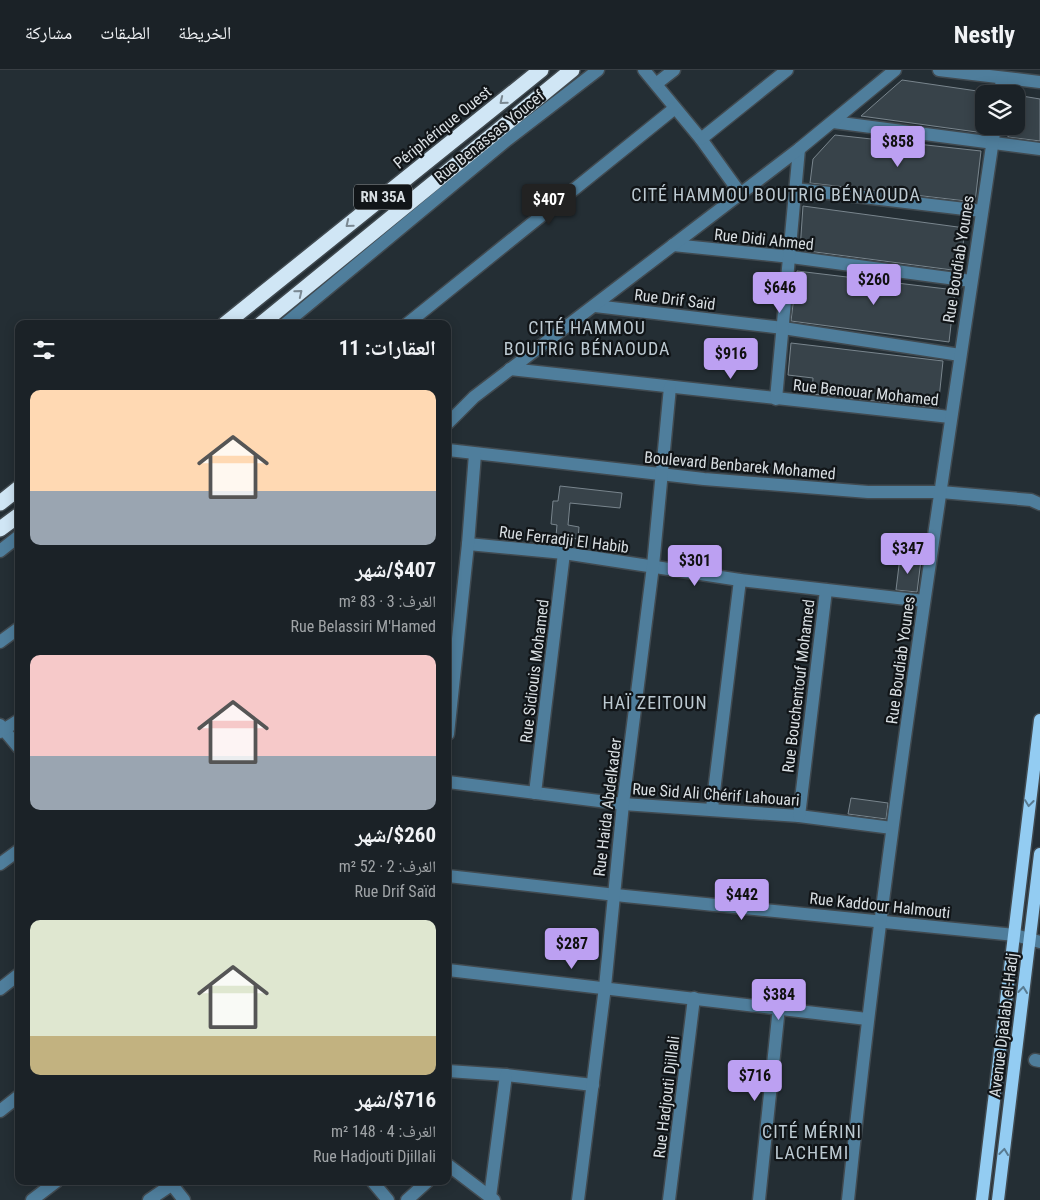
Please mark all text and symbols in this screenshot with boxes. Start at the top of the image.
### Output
text: Nestly [954,21,1015,49]
text: مشاركة [25,22,72,43]
text: الطبقات [100,22,150,43]
text: الخريطة [178,22,231,43]
street label: Périphérique Ouest [390,82,495,173]
map controls [975,85,1025,135]
button: layers [975,85,1025,135]
street label: Rue Benassas Youcef [431,86,548,187]
one-way arrow [499,95,508,104]
pin: $858 [868,126,928,168]
text: $858 [882,132,914,151]
road number: RN 35A [354,184,412,210]
pin: $407 [519,184,579,226]
district label: CITÉ HAMMOU BOUTRIG BÉNAOUDA [631,184,921,205]
text: $407 [533,190,565,209]
street label: Rue Boudiab Younes [939,194,978,324]
one-way arrow [346,219,355,227]
street label: Rue Didi Ahmed [713,225,815,254]
pin: $260 [844,264,904,306]
text: $260 [858,270,890,289]
pin: $646 [750,272,810,314]
text: $646 [764,278,796,297]
street label: Rue Drif Saïd [633,285,717,314]
one-way arrow [293,290,302,298]
district label: CITÉ HAMMOU BOUTRIG BÉNAOUDA [504,317,670,359]
icon: filters [30,336,58,364]
text: العقارات: 11 [339,336,436,360]
pin: $916 [701,338,761,380]
text: $916 [715,344,747,363]
street label: Rue Benouar Mohamed [792,375,940,410]
icon: home [188,422,278,512]
street label: Boulevard Benbarek Mohamed [644,448,836,483]
street label: Rue Ferradji El Habib [498,522,630,557]
pin: $347 [878,532,938,575]
text: $347 [892,539,924,558]
pin: $301 [665,544,725,587]
text: $301 [679,551,711,570]
text: $407/شهر [355,558,436,582]
text: الغرف: 3 · 83 m² [339,592,436,611]
street label: Rue Boudiab Younes [882,595,919,725]
street label: Rue Sidiouis Mohamed [516,598,553,744]
street label: Rue Bouchentouf Mohamed [778,598,819,774]
text: Rue Belassiri M'Hamed [291,617,436,636]
icon: home [188,687,278,777]
district label: HAÏ ZEITOUN [602,692,708,713]
street label: Rue Haida Abdelkader [590,737,625,877]
street label: Rue Sid Ali Chérif Lahouari [632,779,800,810]
one-way arrow [1024,800,1035,808]
text: $260/شهر [355,823,436,847]
text: الغرف: 2 · 52 m² [339,857,436,876]
pin: $442 [712,878,772,921]
text: Rue Drif Saïd [355,882,436,901]
text: $442 [726,885,758,904]
street label: Rue Kaddour Halmouti [809,889,951,922]
pin: $287 [542,928,602,970]
text: $287 [556,934,588,953]
icon: home [188,952,278,1042]
street label: Avenue Djaalab el-Hadj [985,952,1022,1098]
pin: $384 [749,978,809,1021]
text: $384 [763,985,795,1004]
one-way arrow [1017,986,1028,994]
street label: Rue Hadjouti Djillali [650,1035,683,1159]
pin: $716 [725,1060,785,1102]
text: $716 [739,1066,771,1085]
text: $716/شهر [355,1088,436,1112]
district label: CITÉ MÉRINI LACHEMI [762,1121,862,1163]
text: الغرف: 4 · 148 m² [331,1122,436,1141]
text: Rue Hadjouti Djillali [313,1147,436,1166]
one-way arrow [998,1147,1009,1155]

